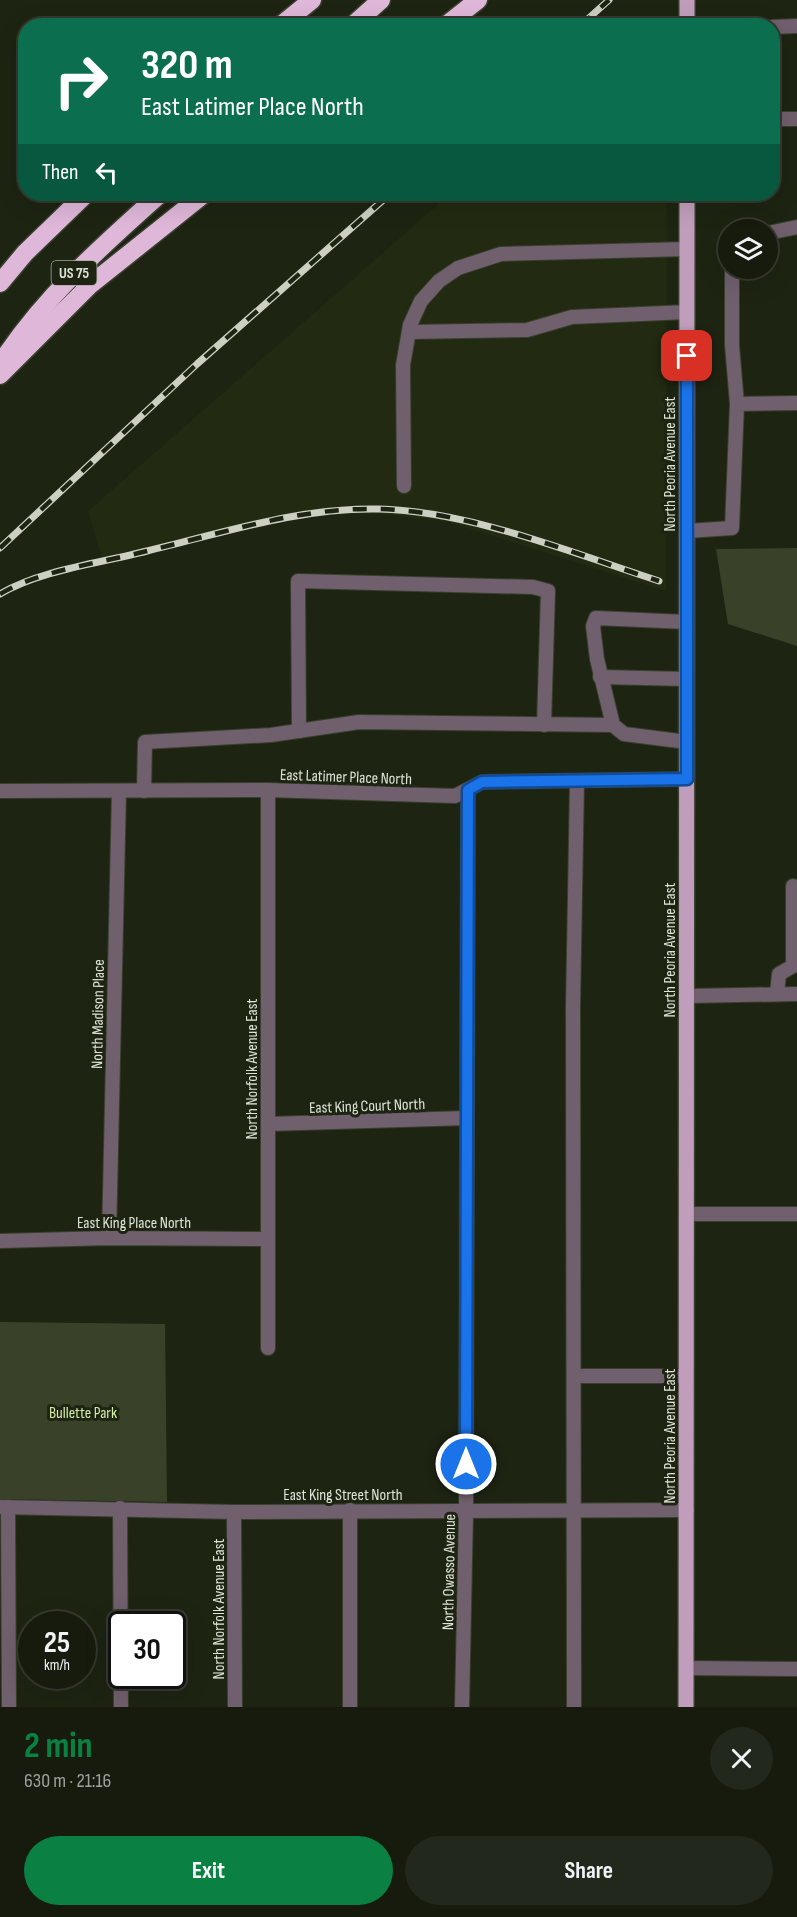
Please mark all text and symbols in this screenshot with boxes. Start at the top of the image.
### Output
text: 320 m [141,40,233,91]
icon: right [42,42,120,120]
text: East Latimer Place North [141,91,364,123]
icon: left [90,156,123,189]
text: Then [42,159,78,186]
map controls [718,219,778,279]
button: layers [718,219,778,279]
road number: US 75 [52,261,97,285]
pin [661,330,712,381]
icon: arrive [670,339,703,372]
street label: North Peoria Avenue East [661,397,680,531]
street label: East Latimer Place North [280,766,412,789]
street label: North Peoria Avenue East [661,883,680,1017]
street label: North Madison Place [88,959,109,1069]
street label: North Norfolk Avenue East [243,998,262,1139]
street label: East King Court North [309,1095,425,1118]
street label: East King Place North [77,1214,191,1233]
street label: North Peoria Avenue East [661,1369,680,1503]
park label: Bullette Park [49,1404,117,1423]
position arrow [434,1432,498,1496]
street label: East King Street North [283,1486,403,1505]
street label: North Owasso Avenue [439,1514,460,1630]
street label: North Norfolk Avenue East [210,1538,229,1679]
speed limit sign: 30 [108,1611,186,1689]
text: 25 [44,1625,70,1661]
text: km/h [44,1656,70,1675]
text: 2 min [24,1725,93,1768]
button: close [710,1727,773,1790]
text: 630 m · 21:16 [24,1769,111,1793]
button: Exit [24,1836,393,1905]
button: Share [405,1836,773,1905]

